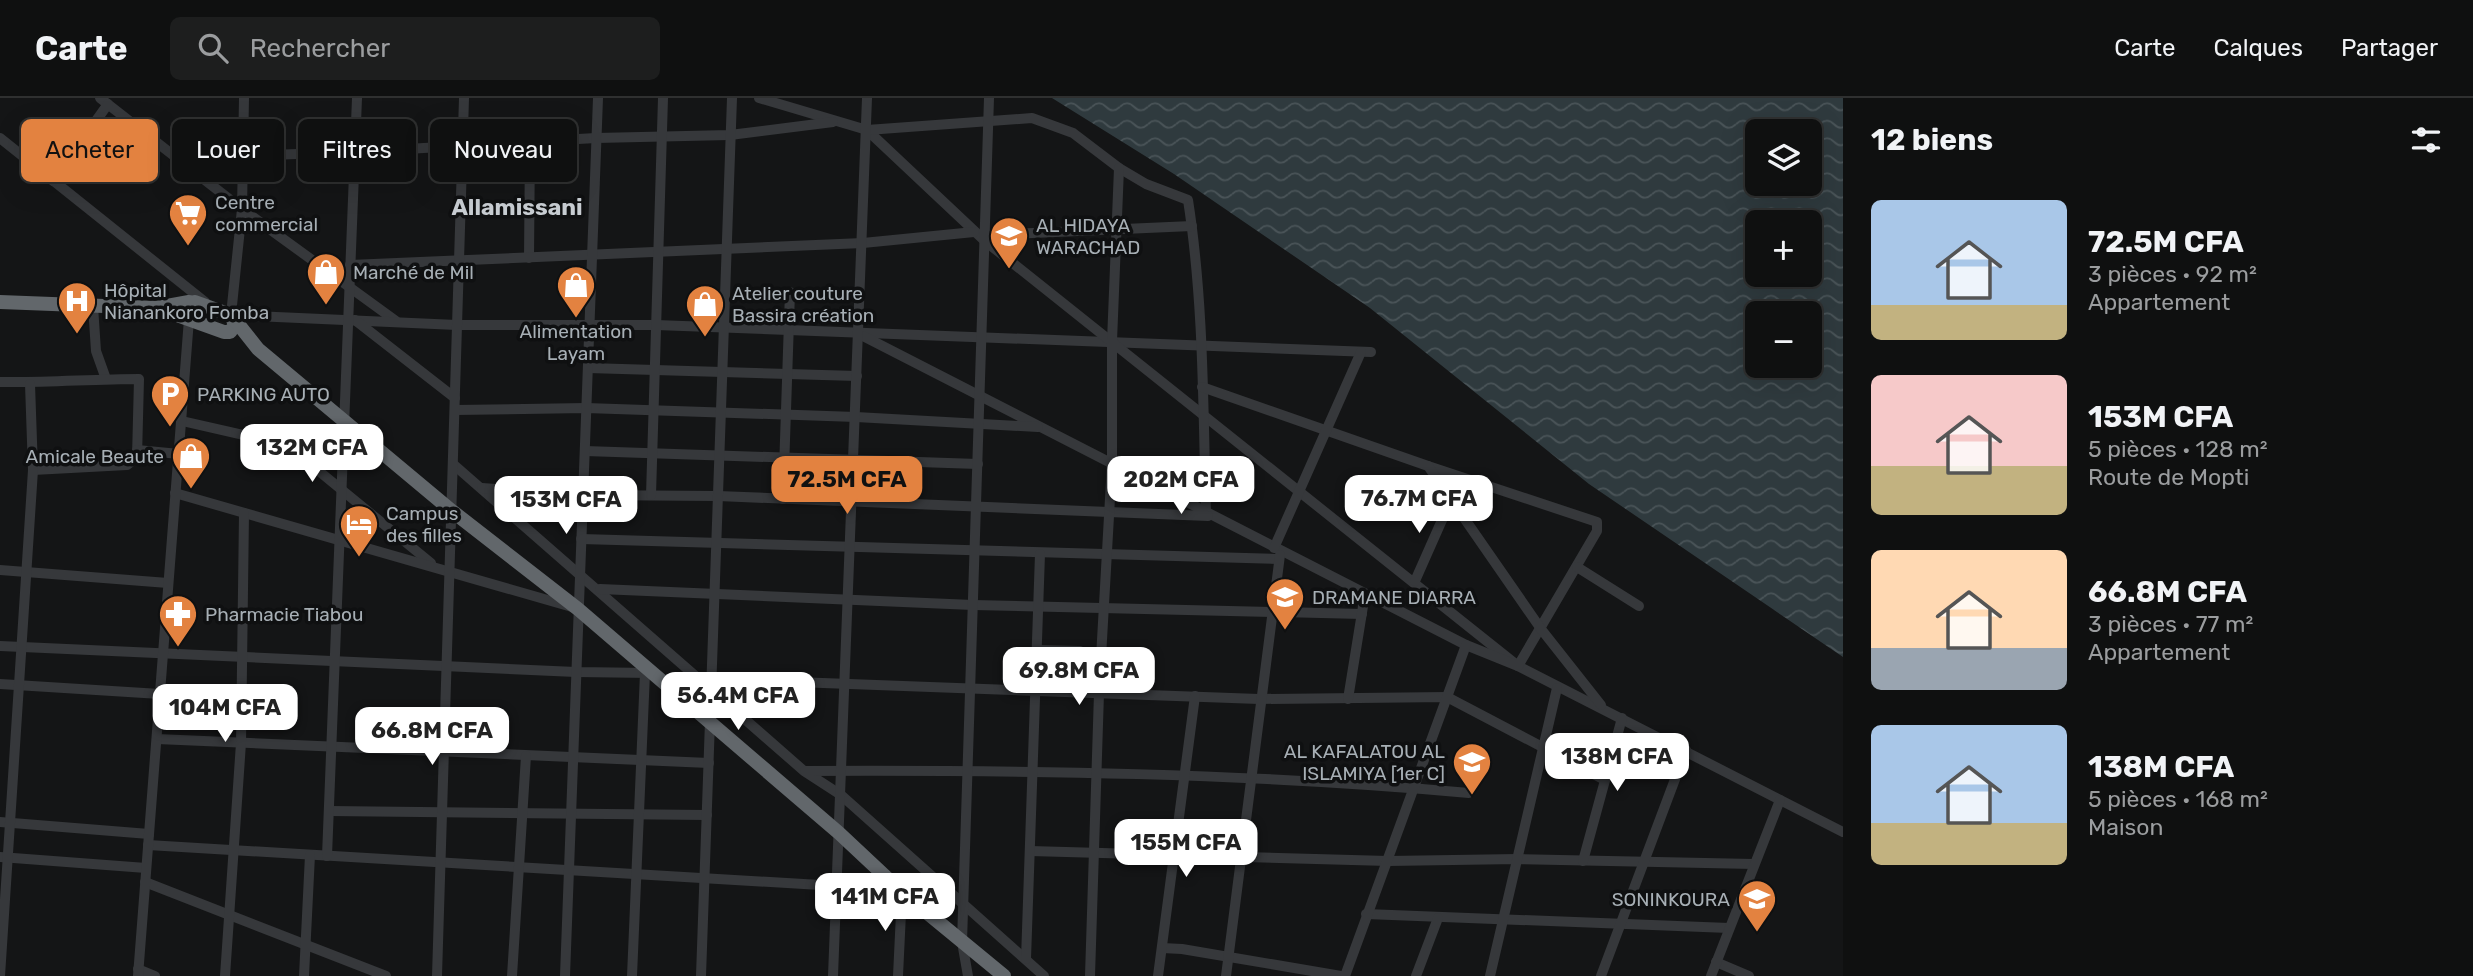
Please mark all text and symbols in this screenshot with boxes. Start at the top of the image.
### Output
search box [170,17,660,80]
text: Carte [35,29,128,68]
icon: search [194,29,232,67]
text: Rechercher [250,33,390,64]
text: Carte [2114,34,2175,62]
text: Calques [2213,34,2303,62]
text: Partager [2341,34,2438,62]
chip: Acheter [21,119,158,182]
chip: Louer [172,119,284,182]
chip: Filtres [298,119,416,182]
chip: Nouveau [430,119,577,182]
map controls [1745,119,1822,378]
button: layers [1745,119,1822,196]
icon: filters [2407,121,2445,159]
text: 12 biens [1871,122,1993,158]
place label: Centre commercial [215,191,318,236]
supermarket icon: Centre commercial [167,192,209,247]
district label: Allamissani [451,193,583,221]
button: + [1745,210,1822,287]
place label: AL HIDAYA WARACHAD [1036,214,1140,259]
school or university icon: AL HIDAYA WARACHAD [988,215,1030,270]
text: 72.5M CFA [2088,224,2244,260]
icon: home [1927,228,2011,312]
shop icon: Marché de Mil [305,251,347,306]
text: 3 pièces · 92 m² [2088,260,2257,288]
place label: Marché de Mil [353,261,474,284]
shop icon: Alimentation Layam [555,264,597,319]
place label: Hôpital Nianankoro Fomba [104,279,269,324]
hospital icon: Hôpital Nianankoro Fomba [56,280,98,335]
place label: Atelier couture Bassira création [732,282,874,327]
shop icon: Atelier couture Bassira création [684,283,726,338]
text: Appartement [2088,288,2230,316]
button: − [1745,301,1822,378]
place label: Alimentation Layam [519,320,633,365]
parking icon: PARKING AUTO [149,373,191,428]
place label: PARKING AUTO [197,383,330,406]
text: 153M CFA [2088,399,2233,435]
icon: home [1927,403,2011,487]
pin: 132M CFA [240,424,384,484]
text: 132M CFA [256,433,368,461]
shop icon: Amicale Beaute [170,435,212,490]
text: 5 pièces · 128 m² [2088,435,2268,463]
place label: Amicale Beaute [26,445,164,468]
pin: 72.5M CFA [767,456,927,516]
pin: 202M CFA [1109,456,1253,516]
text: Route de Mopti [2088,463,2249,491]
text: 72.5M CFA [787,465,907,493]
text: 202M CFA [1123,465,1239,493]
pin: 153M CFA [494,476,638,536]
pin: 76.7M CFA [1339,476,1499,535]
text: 76.7M CFA [1361,484,1477,512]
text: 153M CFA [510,485,622,513]
place label: Campus des filles [386,502,462,547]
hotel icon: Campus des filles [338,503,380,558]
text: 66.8M CFA [2088,574,2247,610]
school or university icon: DRAMANE DIARRA [1264,576,1306,631]
icon: home [1927,578,2011,662]
place label: DRAMANE DIARRA [1312,586,1476,609]
pharmacy icon: Pharmacie Tiabou [157,593,199,648]
place label: Pharmacie Tiabou [205,603,363,626]
text: 3 pièces · 77 m² [2088,610,2253,638]
text: Appartement [2088,638,2230,666]
pin: 69.8M CFA [999,648,1159,707]
text: 69.8M CFA [1019,656,1139,684]
pin: 56.4M CFA [658,672,818,732]
text: 56.4M CFA [677,681,799,709]
pin: 104M CFA [153,684,297,744]
text: 104M CFA [169,693,281,721]
pin: 66.8M CFA [352,708,512,767]
text: 66.8M CFA [371,716,493,744]
pin: 138M CFA [1545,734,1689,793]
place label: AL KAFALATOU AL ISLAMIYA [1er C] [1284,740,1445,785]
school or university icon: AL KAFALATOU AL ISLAMIYA [1er C] [1451,741,1493,796]
text: 138M CFA [1561,742,1673,770]
text: 138M CFA [2088,749,2234,785]
icon: home [1927,753,2011,837]
text: 5 pièces · 168 m² [2088,785,2268,813]
text: Maison [2088,813,2163,841]
pin: 155M CFA [1114,820,1258,879]
text: 155M CFA [1130,828,1242,856]
pin: 141M CFA [813,874,957,933]
school or university icon: SONINKOURA [1736,878,1778,933]
text: 141M CFA [831,882,939,910]
place label: SONINKOURA [1612,888,1730,911]

